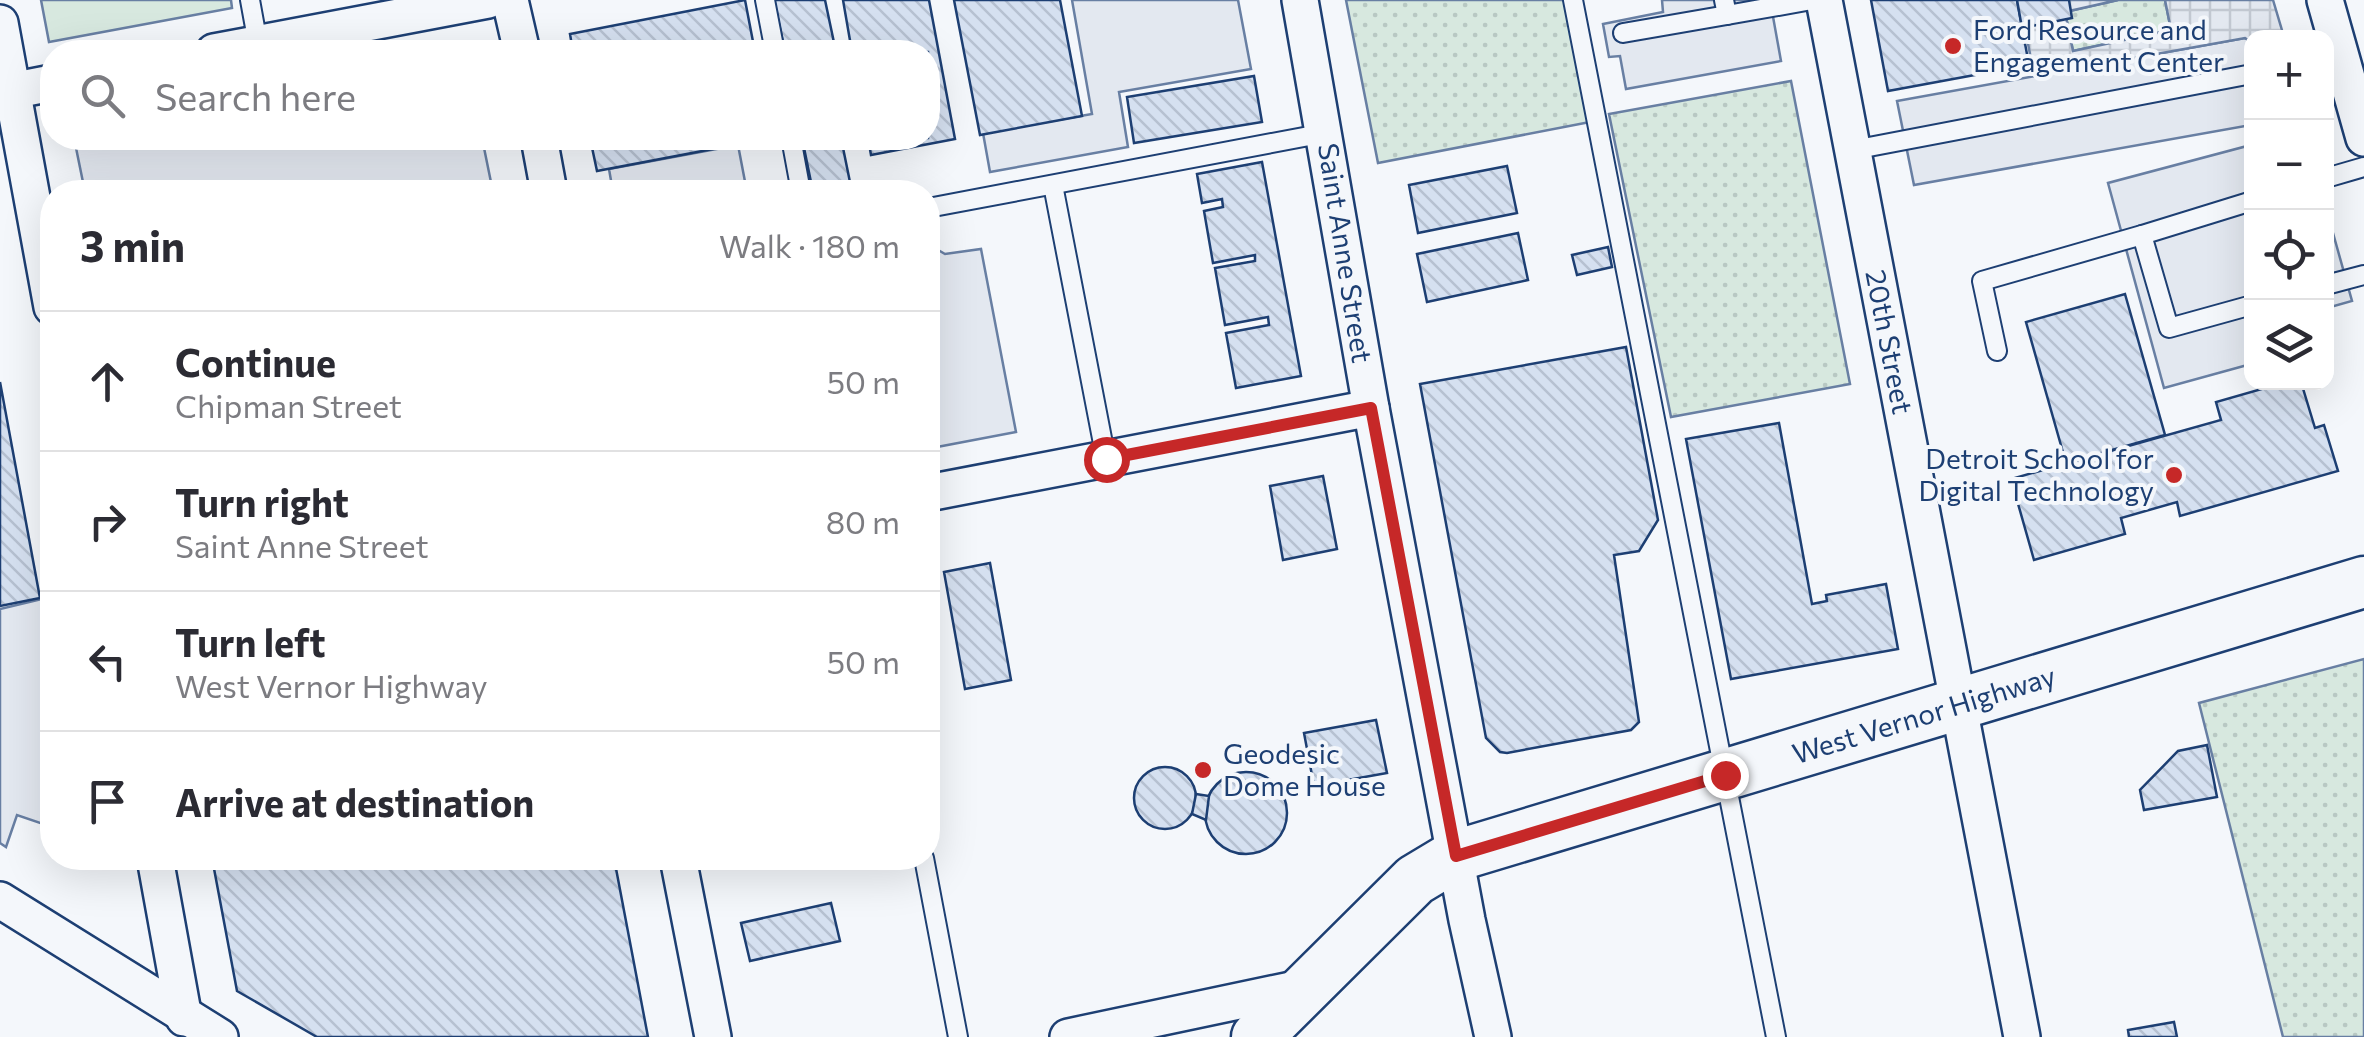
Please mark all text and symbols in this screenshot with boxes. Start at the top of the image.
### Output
place label: Ford Resource and Engagement Center [1973,12,2224,78]
map controls [2244,30,2334,390]
button: + [2244,30,2334,120]
marker: Ford Resource and Engagement Center [1942,35,1964,57]
search box [40,40,940,150]
icon: search [75,68,130,123]
text: Search here [155,72,356,119]
button: − [2244,120,2334,210]
street label: Saint Anne Street [1312,141,1380,365]
button: locate [2244,210,2334,300]
text: 3 min [80,219,185,271]
text: Walk · 180 m [719,225,900,265]
street label: 20th Street [1859,267,1921,417]
button: layers [2244,300,2334,390]
text: Continue [175,338,336,385]
icon: ahead [80,354,135,409]
text: 50 m [827,361,900,401]
text: Chipman Street [175,385,402,425]
route start [1084,437,1130,483]
place label: Detroit School for Digital Technology [1918,441,2154,507]
marker: Detroit School for Digital Technology [2163,464,2185,486]
text: Turn right [175,478,349,525]
icon: right [80,494,135,549]
text: 80 m [826,501,900,541]
text: Saint Anne Street [175,525,429,565]
text: Turn left [175,618,326,665]
icon: left [80,634,135,689]
text: 50 m [827,641,900,681]
street label: West Vernor Highway [1788,658,2059,770]
text: West Vernor Highway [175,665,488,705]
place label: Geodesic Dome House [1223,736,1386,802]
route end [1703,753,1749,799]
marker: Geodesic Dome House [1192,759,1214,781]
icon: arrive [80,774,135,829]
text: Arrive at destination [175,778,534,825]

